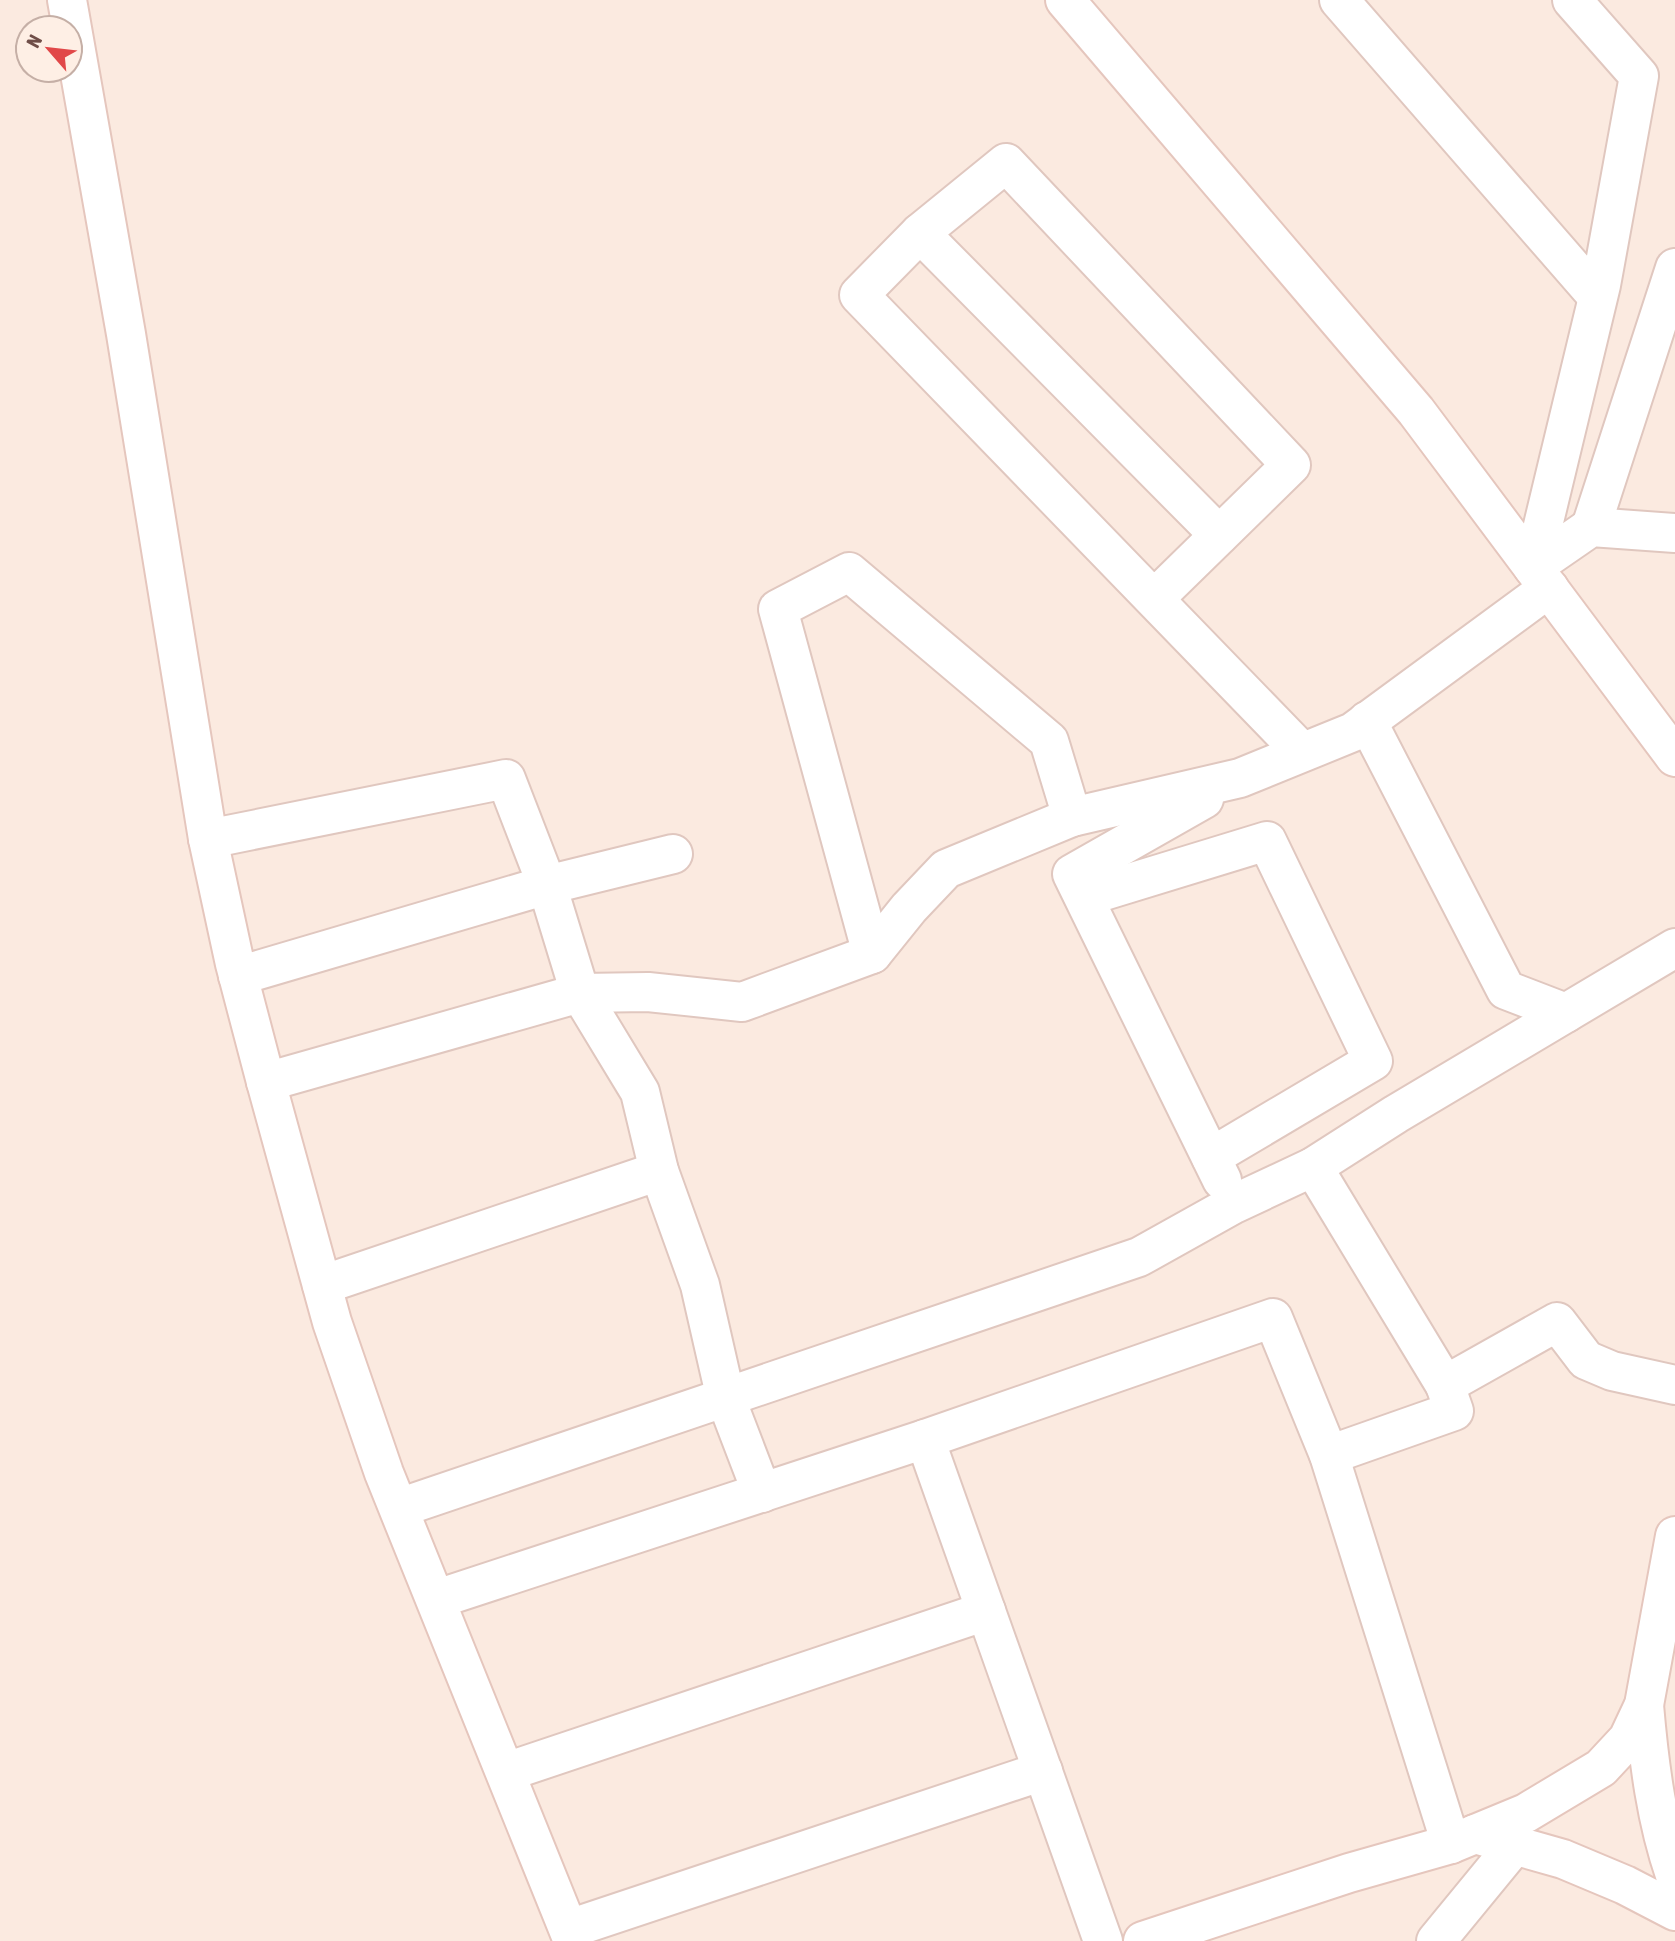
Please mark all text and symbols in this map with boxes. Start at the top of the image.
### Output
north arrow [14,14,84,84]
text: N [22,31,46,51]

